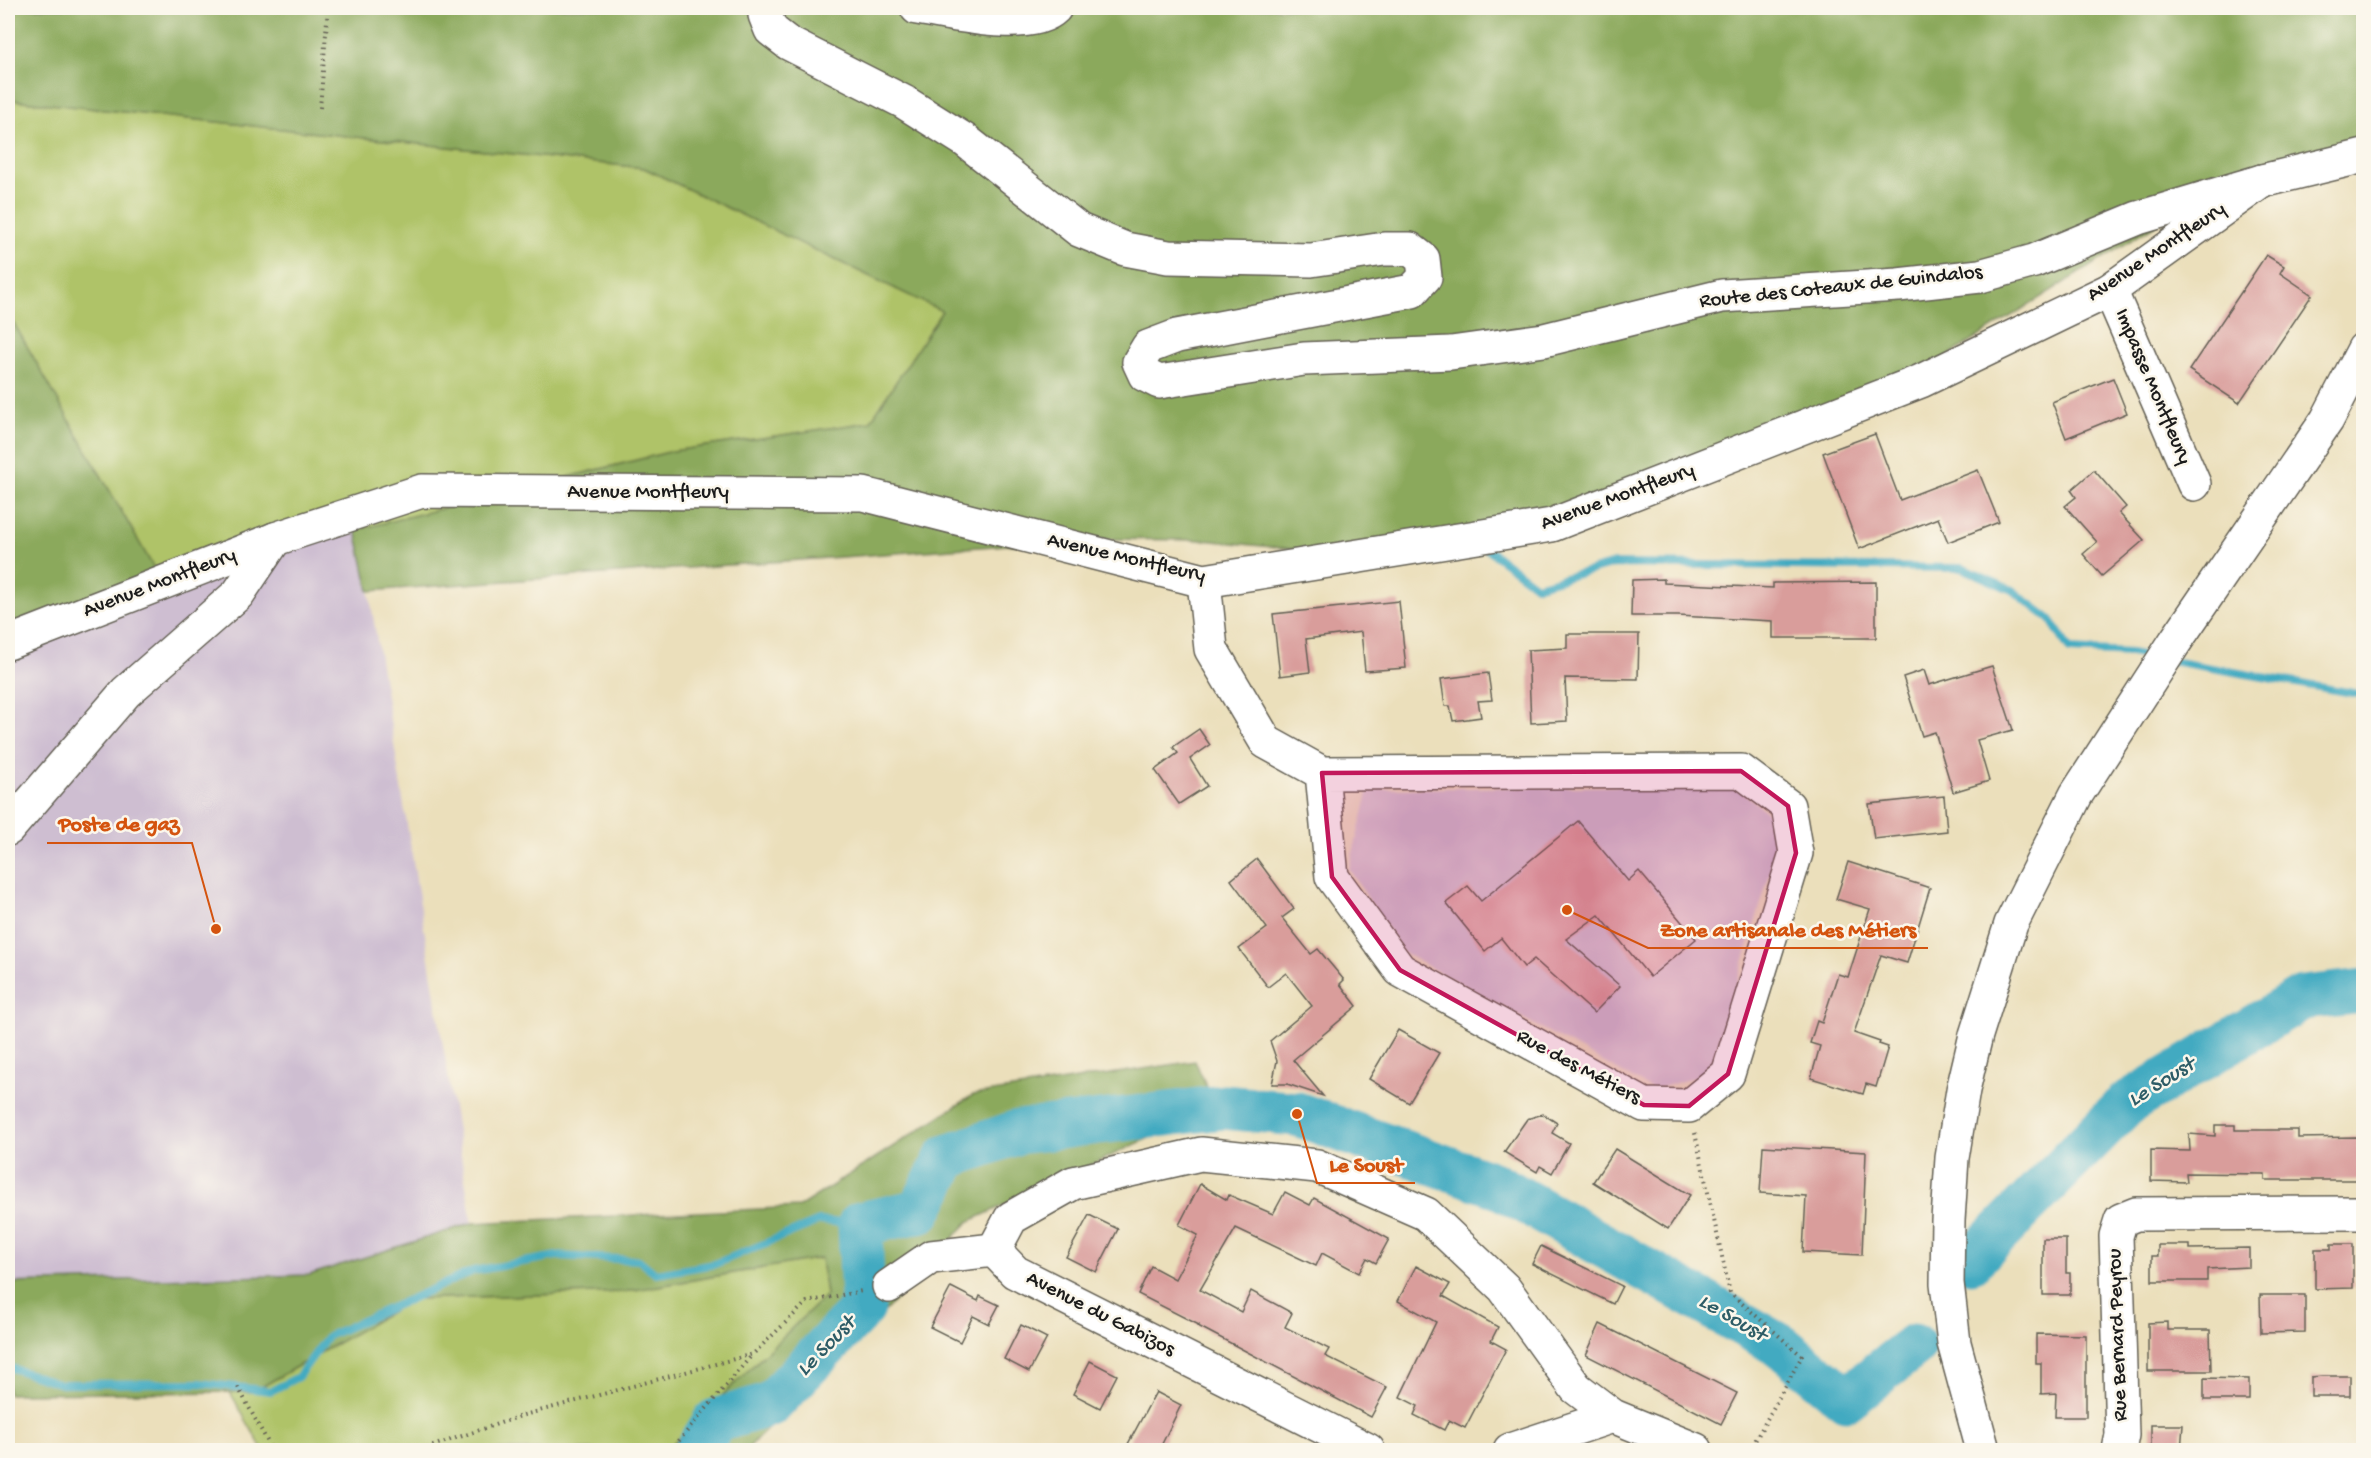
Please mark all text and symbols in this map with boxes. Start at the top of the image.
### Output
street label: Avenue Montfleury [2083,197,2231,309]
street label: Route des Coteaux de Guindalos [1698,261,1985,315]
street label: Impasse Montfleury [2108,305,2196,469]
street label: Avenue Montfleury [1538,459,1698,537]
street label: Avenue Montfleury [567,481,729,506]
street label: Avenue Montfleury [1044,529,1208,589]
street label: Avenue Montfleury [80,543,240,625]
callout: Poste de gaz [47,803,192,843]
text: Poste de gaz [57,813,181,839]
callout: Zone artisanale des Métiers [1648,908,1928,948]
text: Zone artisanale des Métiers [1660,919,1918,945]
street label: Rue des Métiers [1512,1025,1645,1112]
water label: Le Soust [2124,1050,2204,1114]
callout: Le Soust [1317,1143,1415,1183]
text: Le Soust [1329,1154,1405,1180]
street label: Rue Bernard Peyrou [2103,1248,2135,1422]
street label: Avenue du Gabizos [1021,1267,1180,1364]
water label: Le Soust [1694,1289,1774,1351]
water label: Le Soust [792,1309,865,1383]

